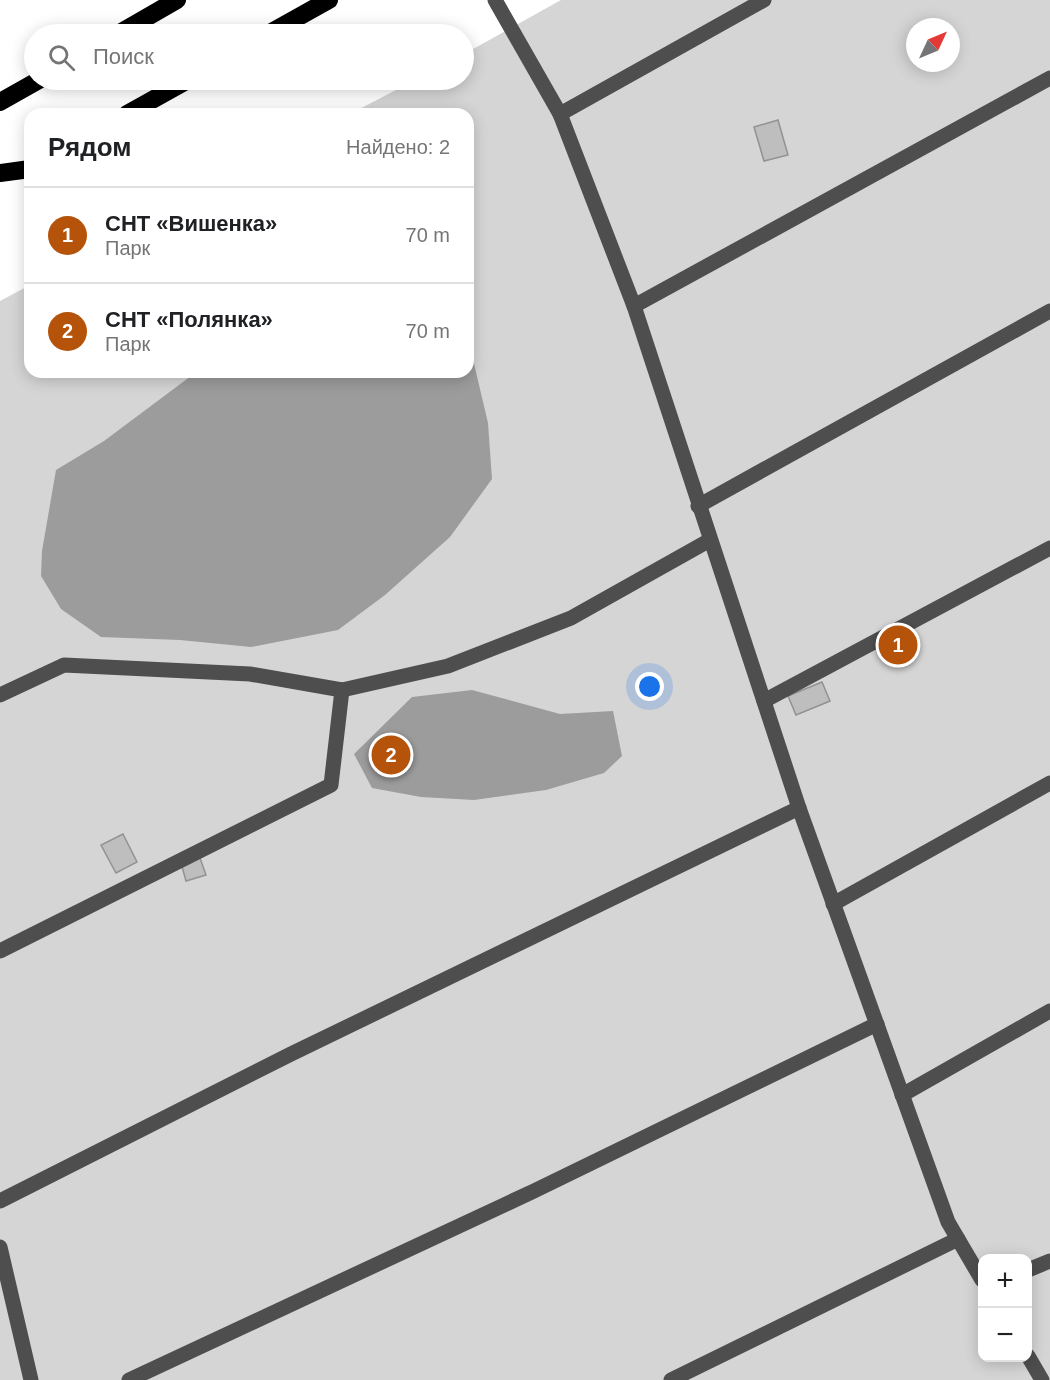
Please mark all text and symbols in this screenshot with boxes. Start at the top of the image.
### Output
north arrow [906,18,960,72]
search box [24,24,474,90]
icon: search [45,41,78,74]
text: Поиск [93,44,154,69]
text: Рядом [48,132,131,162]
text: Найдено: 2 [346,136,450,158]
text: СНТ «Вишенка» [105,211,277,236]
text: 1 [62,224,73,246]
text: 70 m [406,224,450,246]
text: Парк [105,237,150,259]
text: СНТ «Полянка» [105,307,273,332]
text: 2 [62,320,73,342]
text: 70 m [406,320,450,342]
text: Парк [105,333,150,355]
pin: 1 [878,622,918,668]
your location [635,672,664,701]
pin: 2 [372,732,410,777]
map controls [978,1254,1032,1362]
button: + [978,1254,1032,1308]
button: − [978,1308,1032,1362]

